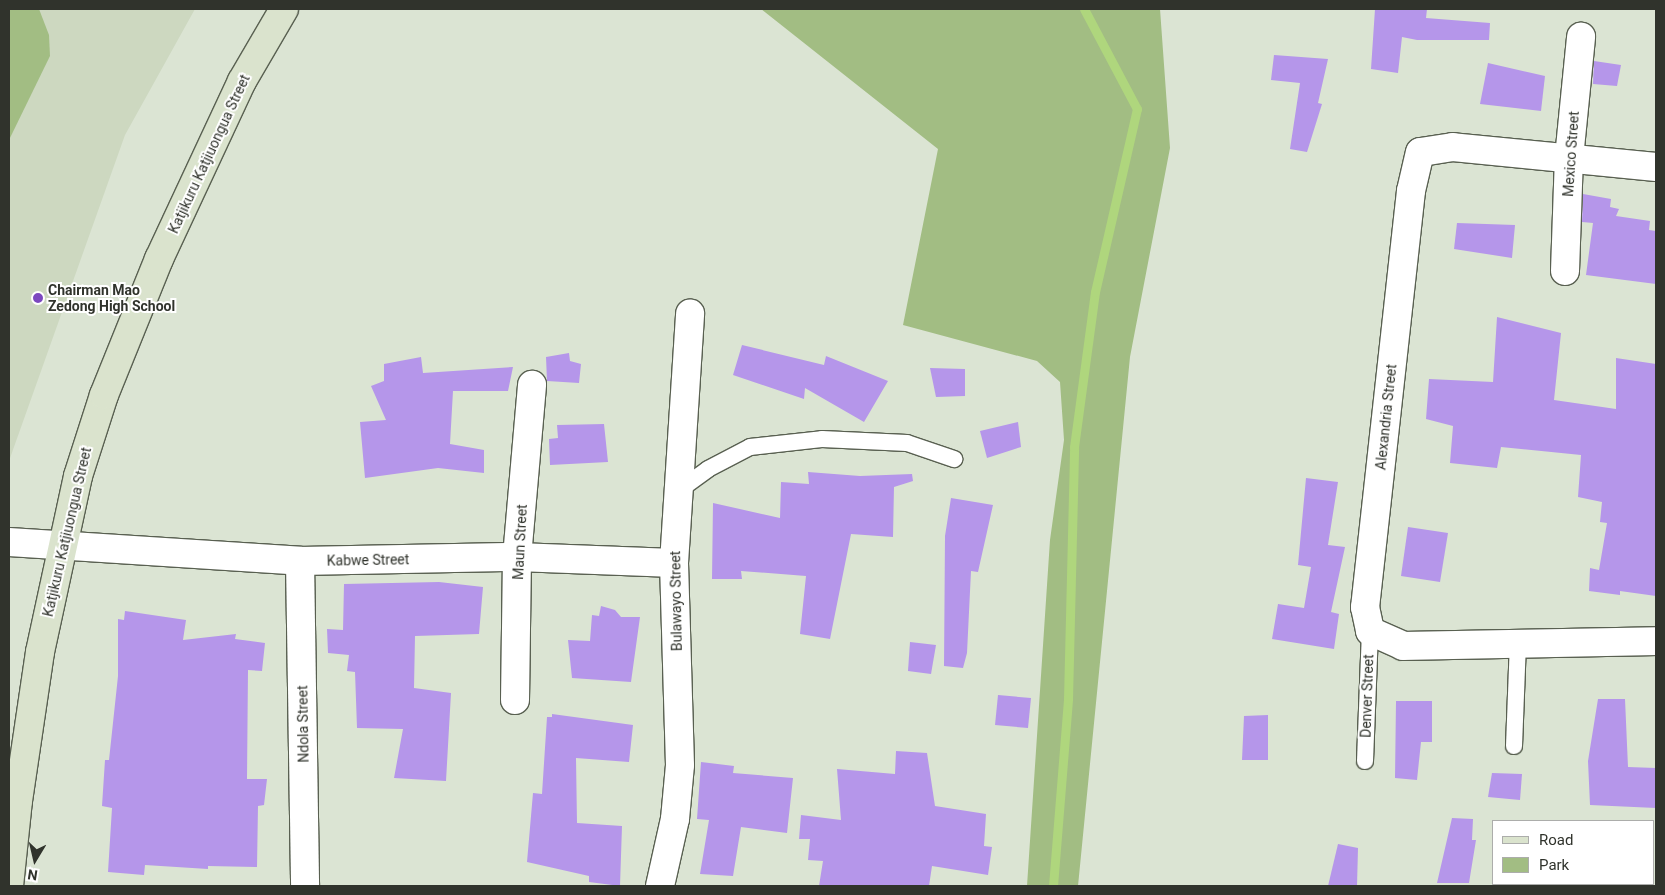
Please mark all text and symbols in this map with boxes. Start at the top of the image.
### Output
street label: Katjikuru Katjiuongua Street [165,72,253,236]
street label: Mexico Street [1560,111,1582,197]
place label: Chairman Mao Zedong High School [48,282,175,314]
marker: Chairman Mao Zedong High School [32,292,44,304]
street label: Alexandria Street [1372,363,1400,471]
street label: Katjikuru Katjiuongua Street [39,446,95,618]
street label: Maun Street [510,504,530,580]
street label: Kabwe Street [327,551,409,569]
street label: Bulawayo Street [667,551,685,651]
street label: Denver Street [1357,654,1377,738]
street label: Ndola Street [294,685,312,763]
legend [1492,820,1655,885]
text: Road [1539,831,1573,849]
north arrow [10,835,60,885]
text: Park [1539,856,1569,874]
text: N [27,866,39,883]

